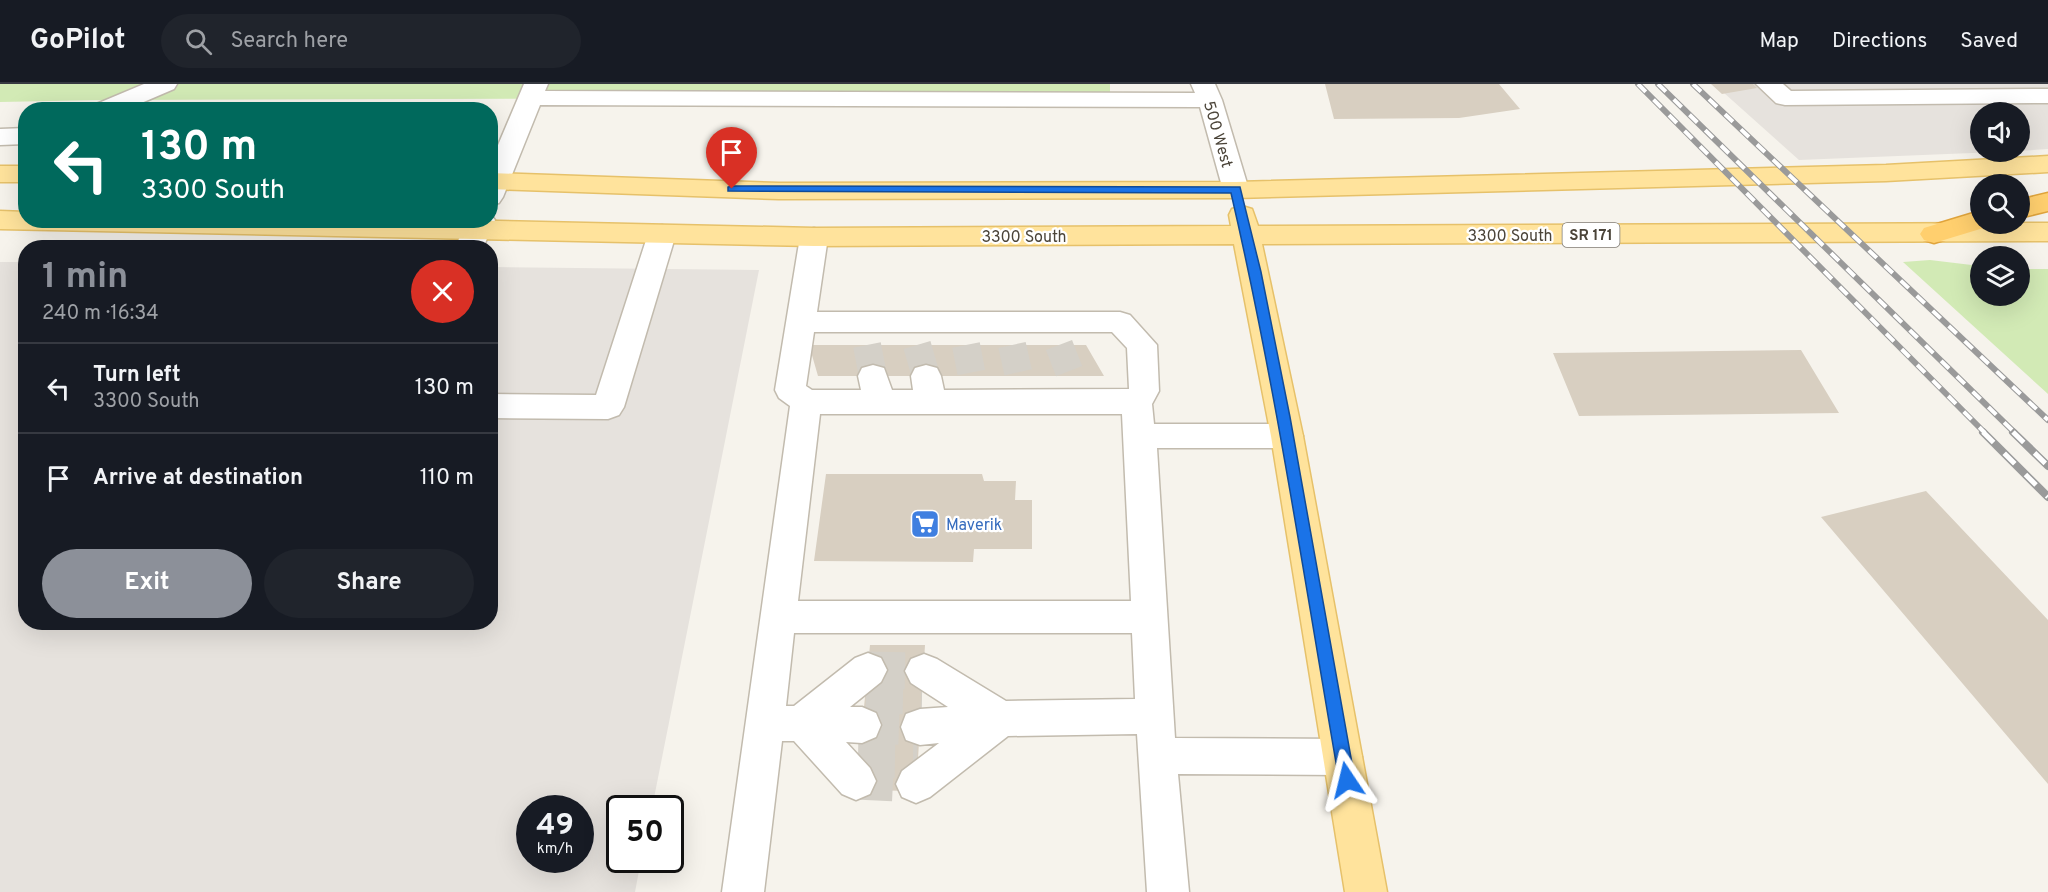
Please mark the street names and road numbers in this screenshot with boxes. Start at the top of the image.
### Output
street label: 500 West [1198,99,1236,170]
road number: SR 171 [1562,223,1620,247]
street label: 3300 South [1467,227,1553,247]
street label: 3300 South [981,228,1067,248]

